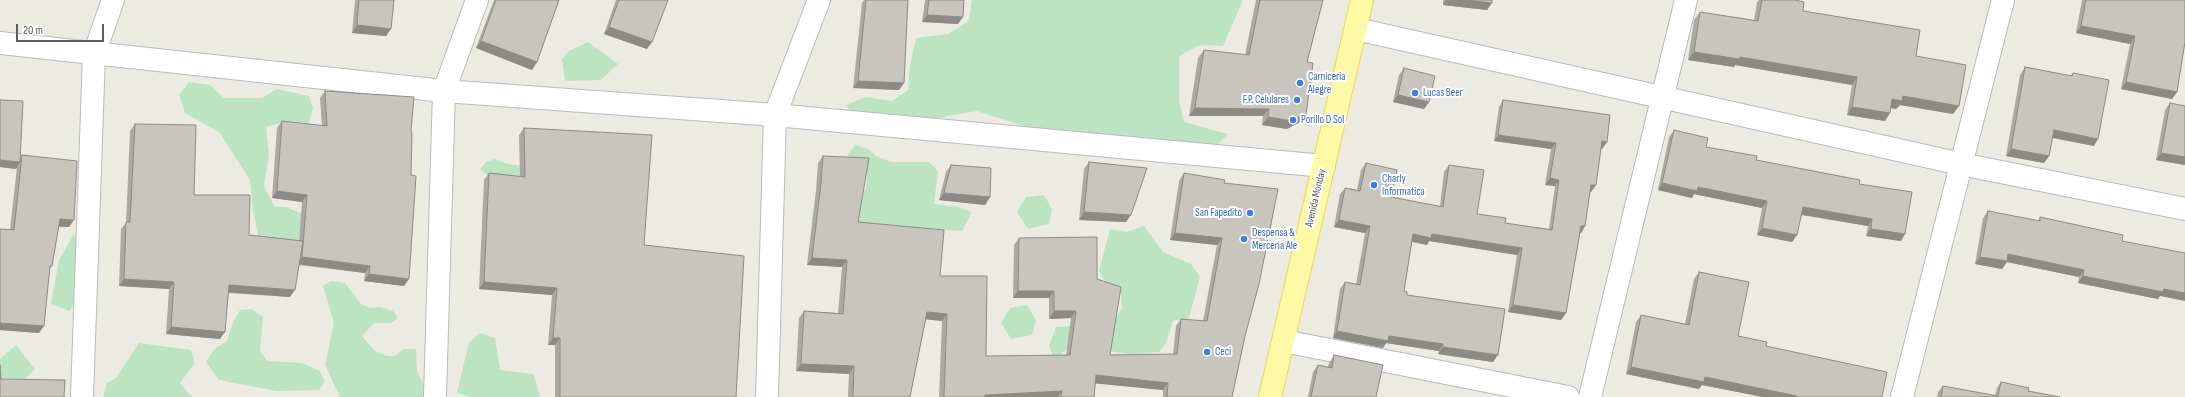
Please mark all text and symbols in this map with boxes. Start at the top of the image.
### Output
scale bar [18,16,106,42]
text: 20 m [23,23,43,38]
place label: Carniceria Alegre [1308,70,1346,96]
marker: Carniceria Alegre [1295,78,1305,88]
place label: Lucas Beer [1423,86,1463,100]
marker: Lucas Beer [1410,88,1420,98]
place label: F.P. Celulares [1243,93,1289,107]
marker: F.P. Celulares [1292,95,1302,105]
place label: Porillo D Sol [1301,113,1344,127]
marker: Porillo D Sol [1288,115,1298,125]
street label: Avenida Monday [1303,168,1329,228]
place label: Charly Informatica [1382,172,1425,198]
marker: Charly Informatica [1369,180,1379,190]
place label: San Fapedito [1195,206,1242,220]
marker: San Fapedito [1245,208,1255,218]
place label: Despensa & Merceria Ale [1252,226,1297,252]
marker: Despensa & Merceria Ale [1239,234,1249,244]
place label: Ceci [1215,345,1231,359]
marker: Ceci [1202,347,1212,357]

